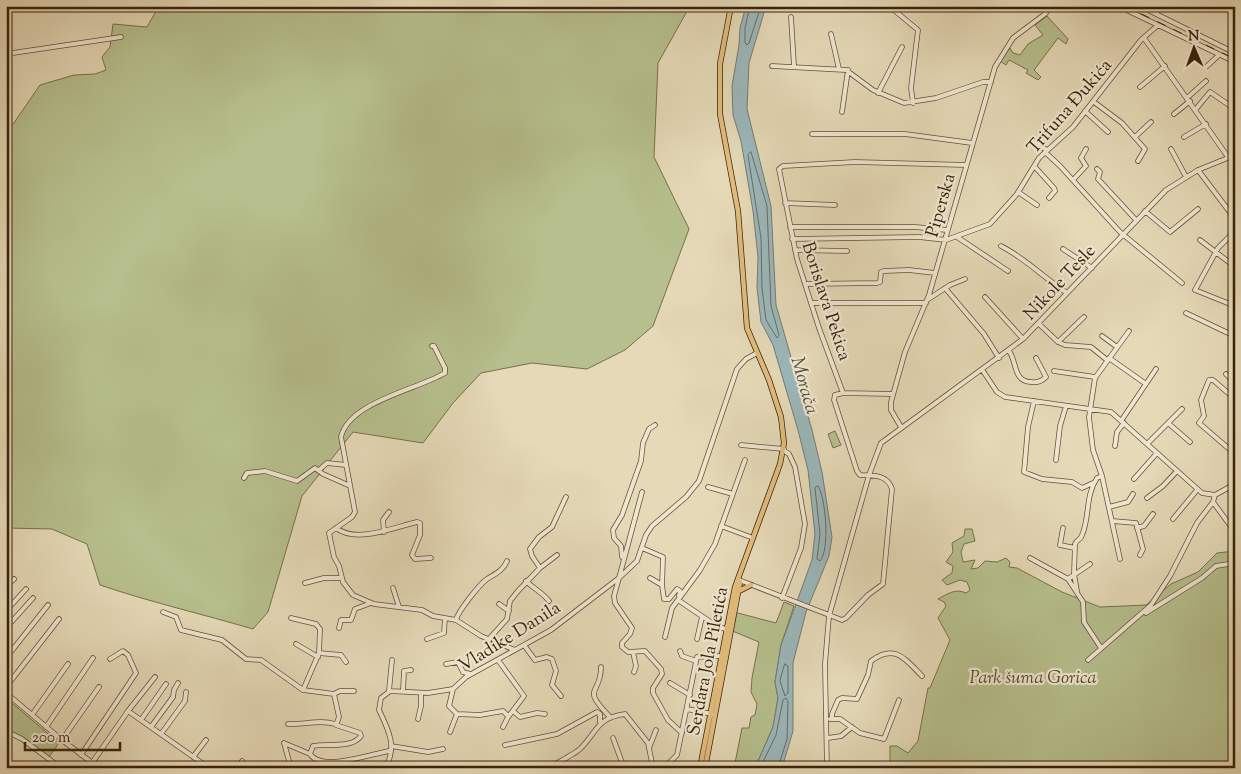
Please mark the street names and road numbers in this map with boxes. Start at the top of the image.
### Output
street label: Trifuna Đukića [1022,54,1119,160]
street label: Piperska [920,171,963,240]
street label: Borislava Pekica [794,239,857,364]
street label: Nikole Tesle [1018,240,1103,327]
street label: Serdara Jola Piletića [682,585,736,738]
street label: Vladike Danila [454,596,566,680]

